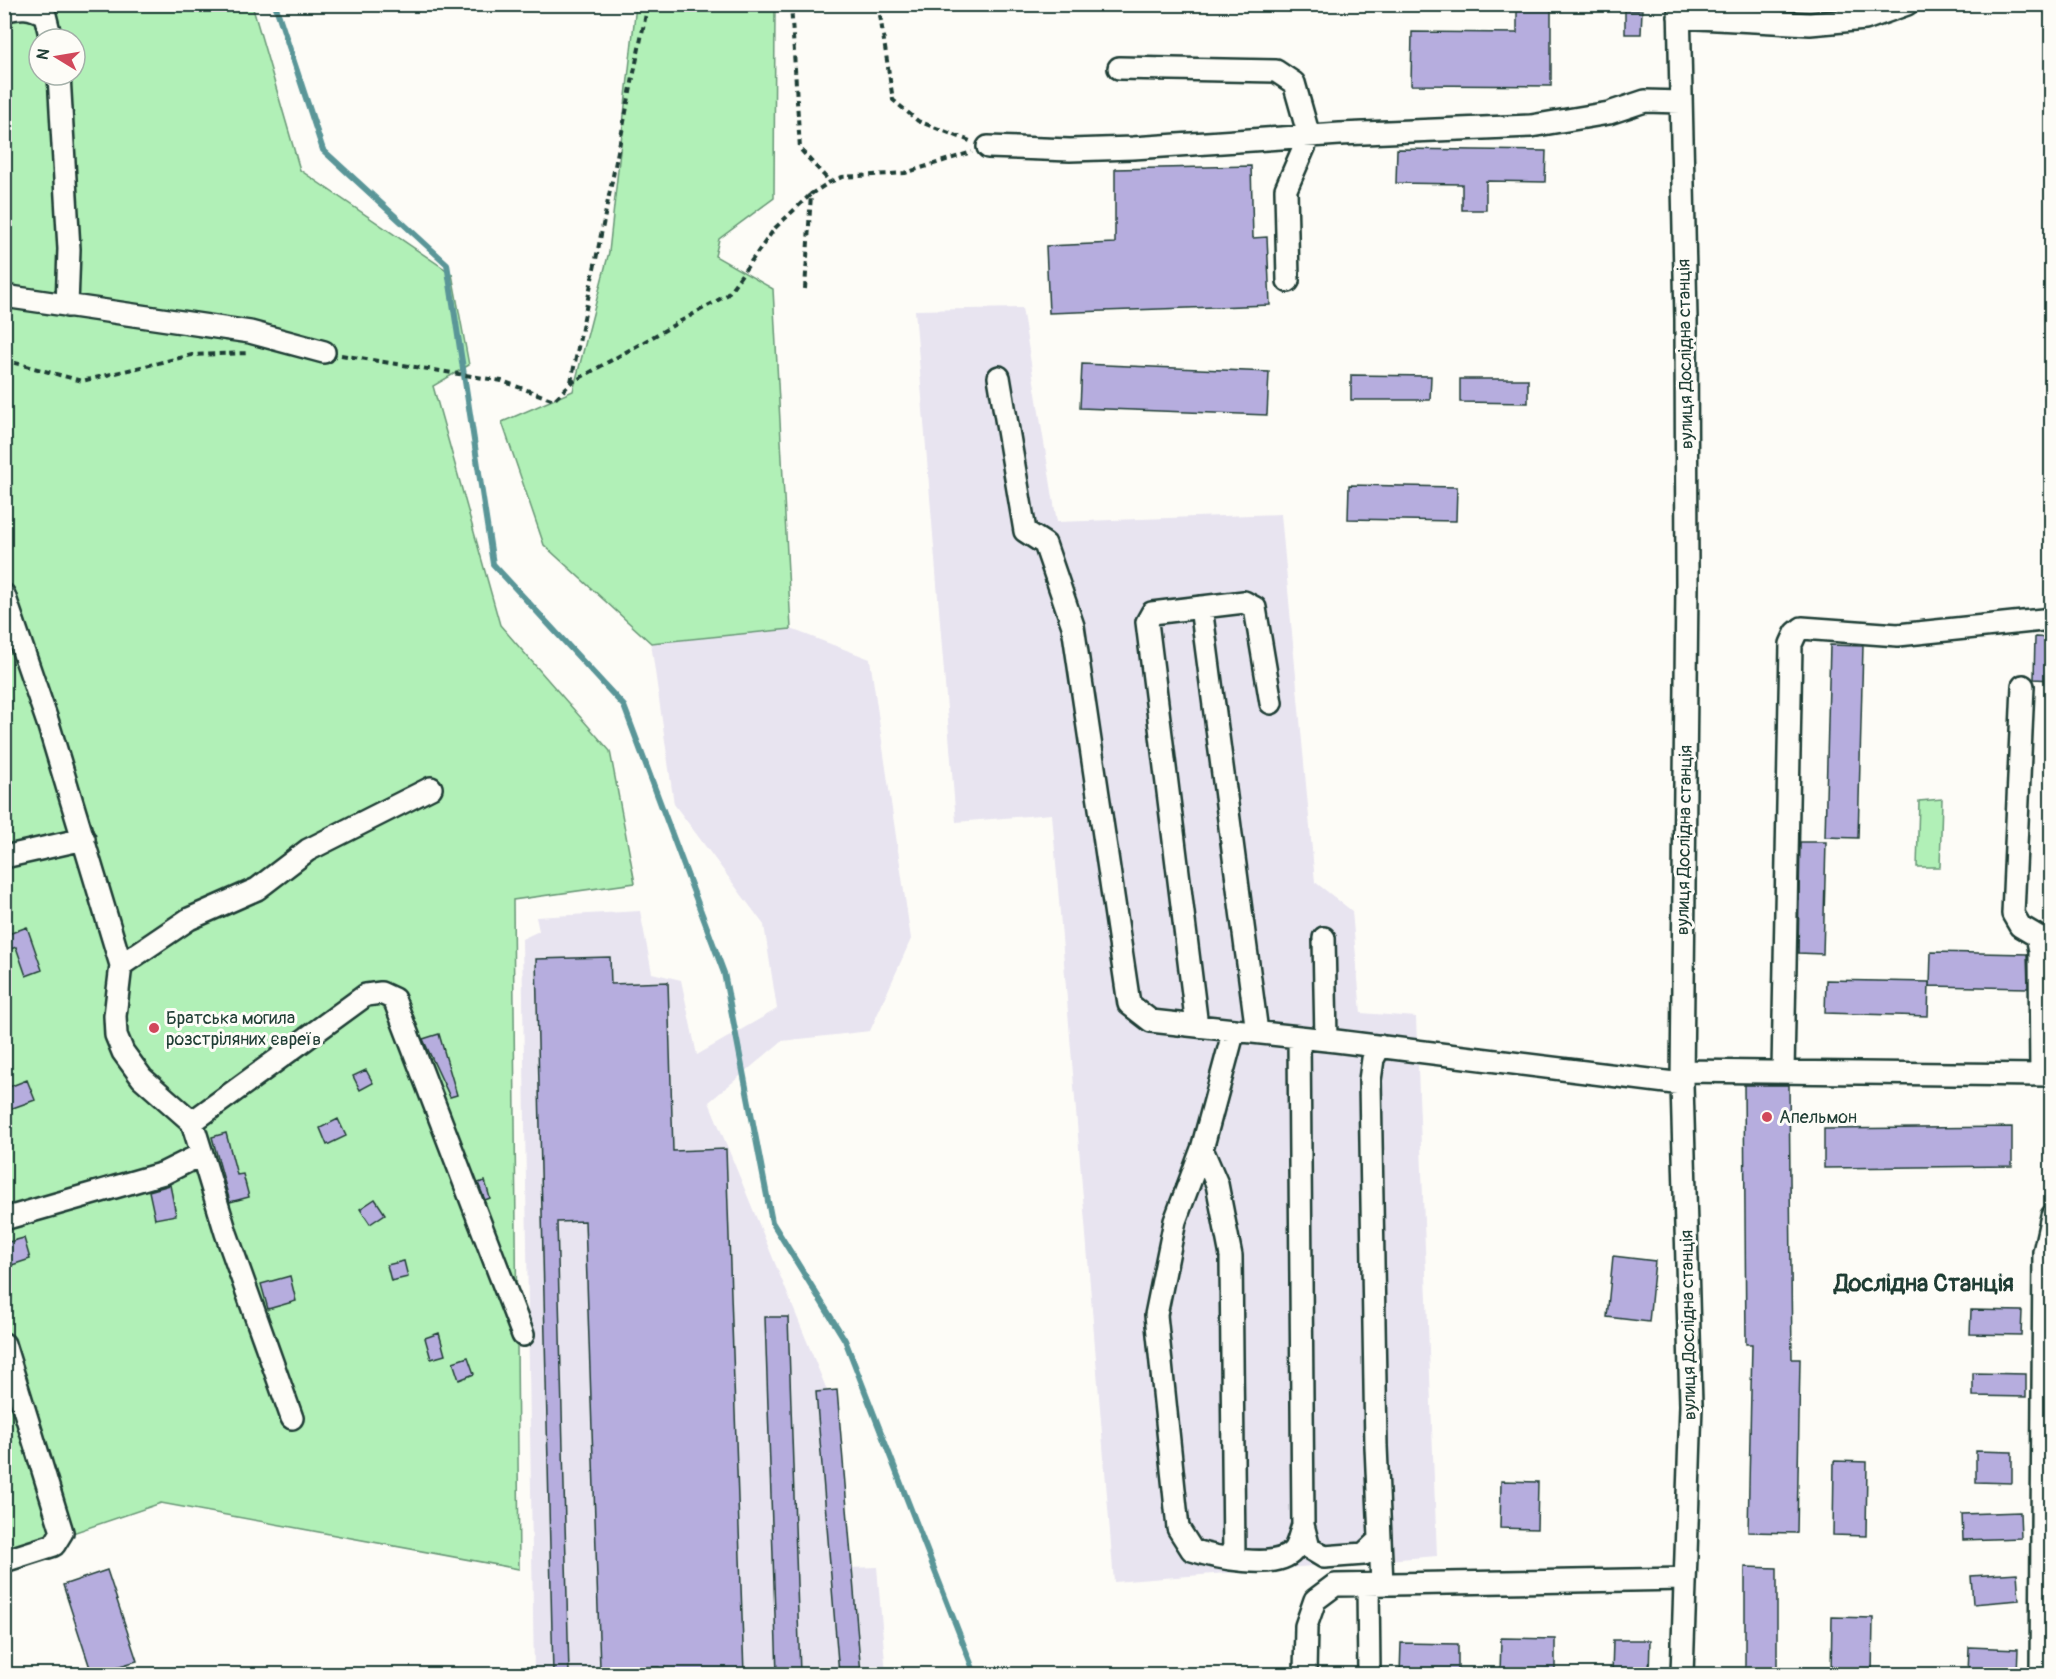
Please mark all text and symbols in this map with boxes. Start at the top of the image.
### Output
north arrow [27,27,87,87]
text: N [32,47,54,62]
street label: вулиця Дослідна станція [1672,259,1699,449]
street label: вулиця Дослідна станція [1671,745,1698,935]
place label: Братська могила розстріляних євреїв [166,1007,321,1051]
marker: Братська могила розстріляних євреїв [147,1021,161,1035]
place label: Апельмон [1779,1106,1857,1129]
marker: Апельмон [1760,1110,1774,1124]
street label: вулиця Дослідна станція [1675,1230,1702,1420]
district label: Дослідна Станція [1832,1269,2014,1298]

